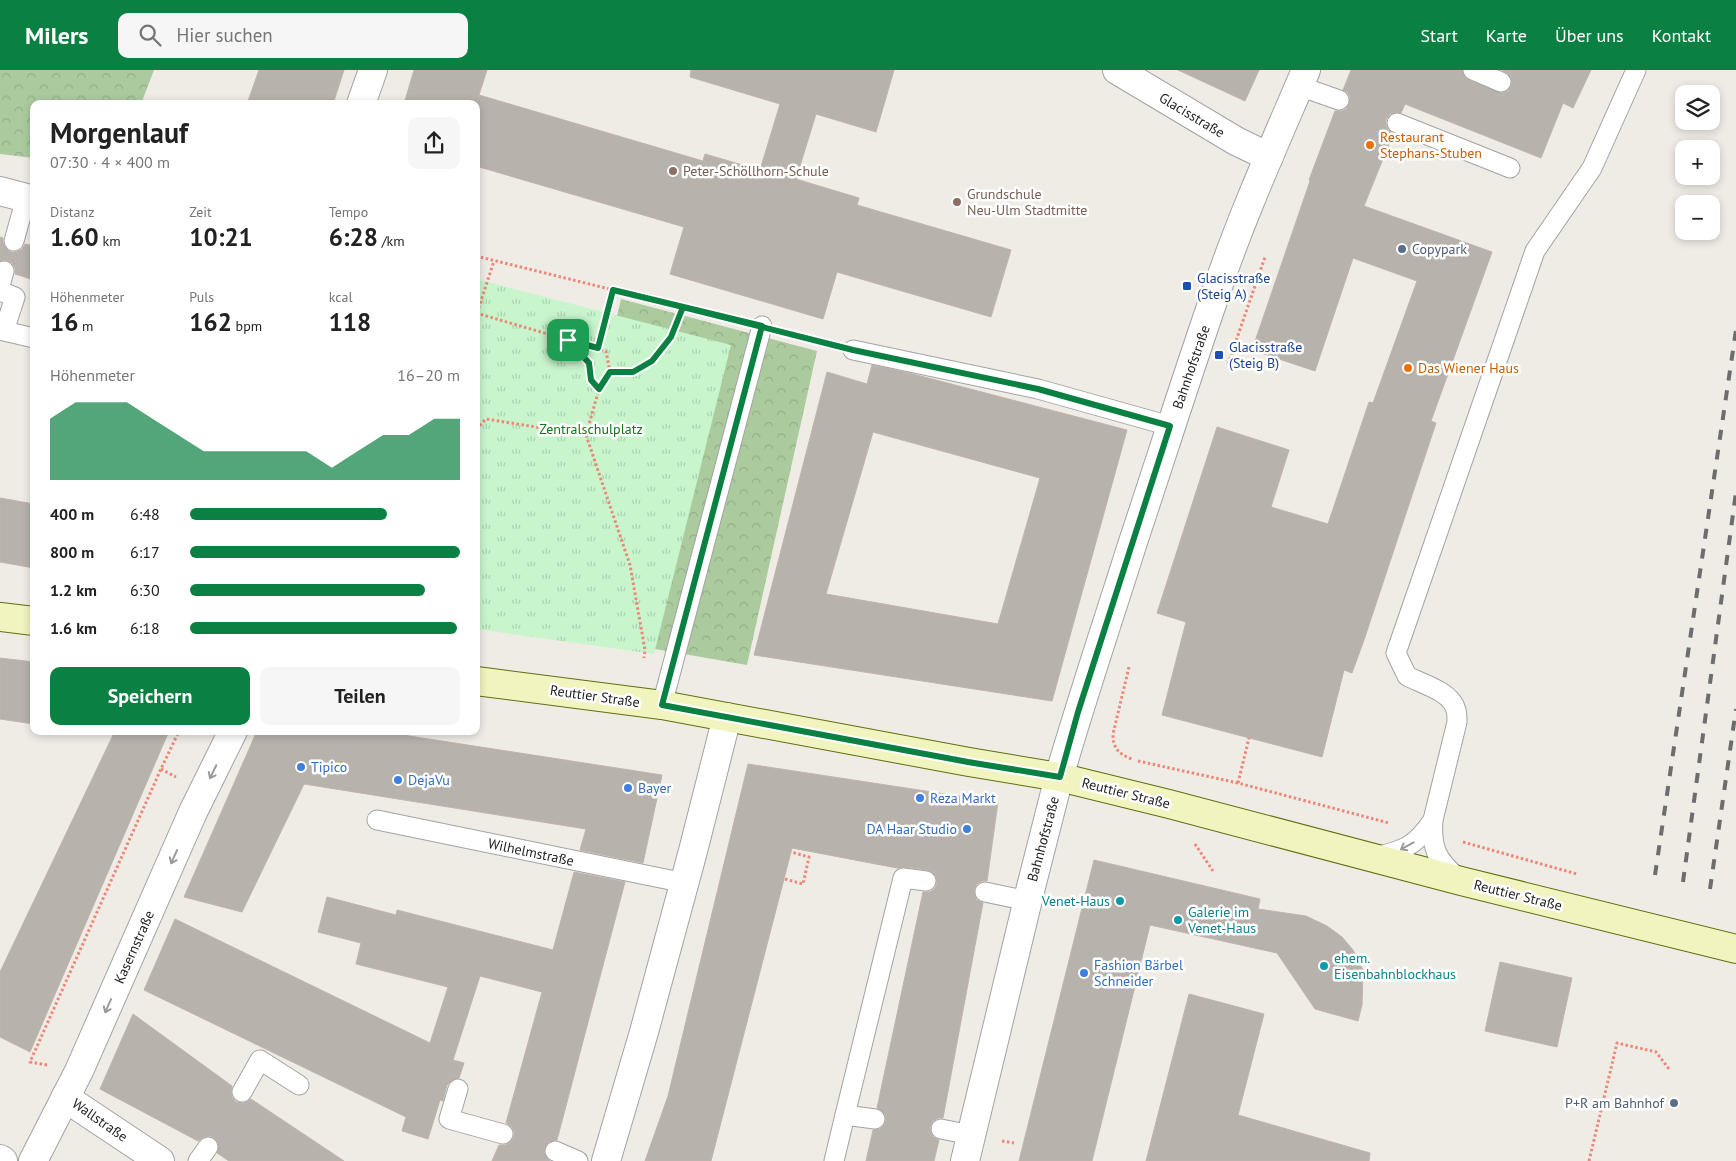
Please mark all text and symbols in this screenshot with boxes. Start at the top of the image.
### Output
search box [118,13,468,58]
text: Milers [25,20,88,51]
icon: search [136,21,164,49]
text: Hier suchen [176,23,273,47]
text: Start [1420,24,1458,47]
text: Karte [1486,24,1527,47]
text: Über uns [1555,24,1624,47]
text: Kontakt [1652,24,1711,47]
map controls [1675,85,1720,240]
button: layers [1675,85,1720,130]
street label: Glacisstraße [1156,88,1228,142]
text: Morgenlauf [50,114,188,151]
button: share [408,117,460,169]
place label: Restaurant Stephans-Stuben [1380,128,1482,162]
marker: Restaurant Stephans-Stuben [1364,139,1376,151]
button: + [1675,140,1720,185]
text: 07:30 · 4 × 400 m [50,152,170,172]
place label: Peter-Schöllhorn-Schule [683,162,829,180]
marker: Peter-Schöllhorn-Schule [667,165,679,177]
place label: Grundschule Neu-Ulm Stadtmitte [967,185,1087,219]
button: − [1675,195,1720,240]
marker: Grundschule Neu-Ulm Stadtmitte [951,196,963,208]
text: Distanz [50,203,94,221]
text: Zeit [189,203,212,221]
text: Tempo [329,203,368,221]
text: 1.60 [50,221,99,253]
text: 10:21 [189,221,253,253]
text: 6:28 [329,221,378,253]
text: km [99,232,121,250]
text: /km [378,232,405,250]
place label: Copypark [1412,240,1467,258]
marker: Copypark [1396,243,1408,255]
place label: Glacisstraße (Steig A) [1197,269,1270,303]
marker: Glacisstraße (Steig A) [1181,280,1193,292]
text: Höhenmeter [50,288,124,306]
text: Puls [189,288,214,306]
text: kcal [329,288,353,306]
text: 16 [50,306,78,338]
text: 162 [189,306,232,338]
text: 118 [329,306,371,338]
text: m [78,317,93,335]
text: bpm [232,317,262,335]
pin [547,319,589,361]
street label: Bahnhofstraße [1168,323,1214,411]
icon: arrive [554,326,582,354]
place label: Glacisstraße (Steig B) [1229,338,1302,372]
marker: Glacisstraße (Steig B) [1213,349,1225,361]
place label: Das Wiener Haus [1418,359,1519,377]
marker: Das Wiener Haus [1402,362,1414,374]
text: Höhenmeter [50,365,135,385]
text: 16–20 m [397,365,460,385]
park label: Zentralschulplatz [539,420,643,438]
text: 400 m [50,504,94,524]
text: 6:48 [130,504,160,524]
text: 800 m [50,542,94,562]
text: 6:17 [130,542,160,562]
text: 1.2 km [50,580,97,600]
text: 6:30 [130,580,160,600]
text: 1.6 km [50,618,97,638]
text: 6:18 [130,618,160,638]
button: Speichern [50,667,250,725]
button: Teilen [260,667,460,725]
street label: Reuttier Straße [549,681,641,711]
place label: Tipico [311,758,347,776]
marker: Tipico [295,761,307,773]
one-way arrow [208,764,217,779]
place label: DejaVu [408,771,450,789]
street label: Reuttier Straße [1080,773,1172,813]
marker: DejaVu [392,774,404,786]
place label: Bayer [638,779,672,797]
marker: Bayer [622,782,634,794]
place label: Reza Markt [930,789,996,807]
marker: Reza Markt [914,792,926,804]
street label: Bahnhofstraße [1023,794,1063,884]
place label: DA Haar Studio [867,820,957,838]
marker: DA Haar Studio [961,823,973,835]
street label: Wilhelmstraße [486,834,576,870]
one-way arrow [1400,841,1415,851]
one-way arrow [168,849,178,864]
street label: Reuttier Straße [1472,875,1564,915]
place label: Venet-Haus [1041,892,1110,910]
marker: Venet-Haus [1114,895,1126,907]
place label: Galerie im Venet-Haus [1187,903,1256,937]
street label: Kasernstraße [110,908,158,986]
marker: Galerie im Venet-Haus [1172,914,1184,926]
place label: ehem. Eisenbahnblockhaus [1334,949,1456,983]
place label: Fashion Bärbel Schneider [1094,956,1183,990]
marker: ehem. Eisenbahnblockhaus [1318,960,1330,972]
marker: Fashion Bärbel Schneider [1078,967,1090,979]
one-way arrow [102,998,112,1013]
street label: Wallstraße [69,1094,131,1146]
place label: P+R am Bahnhof [1565,1094,1665,1112]
marker: P+R am Bahnhof [1668,1097,1680,1109]

